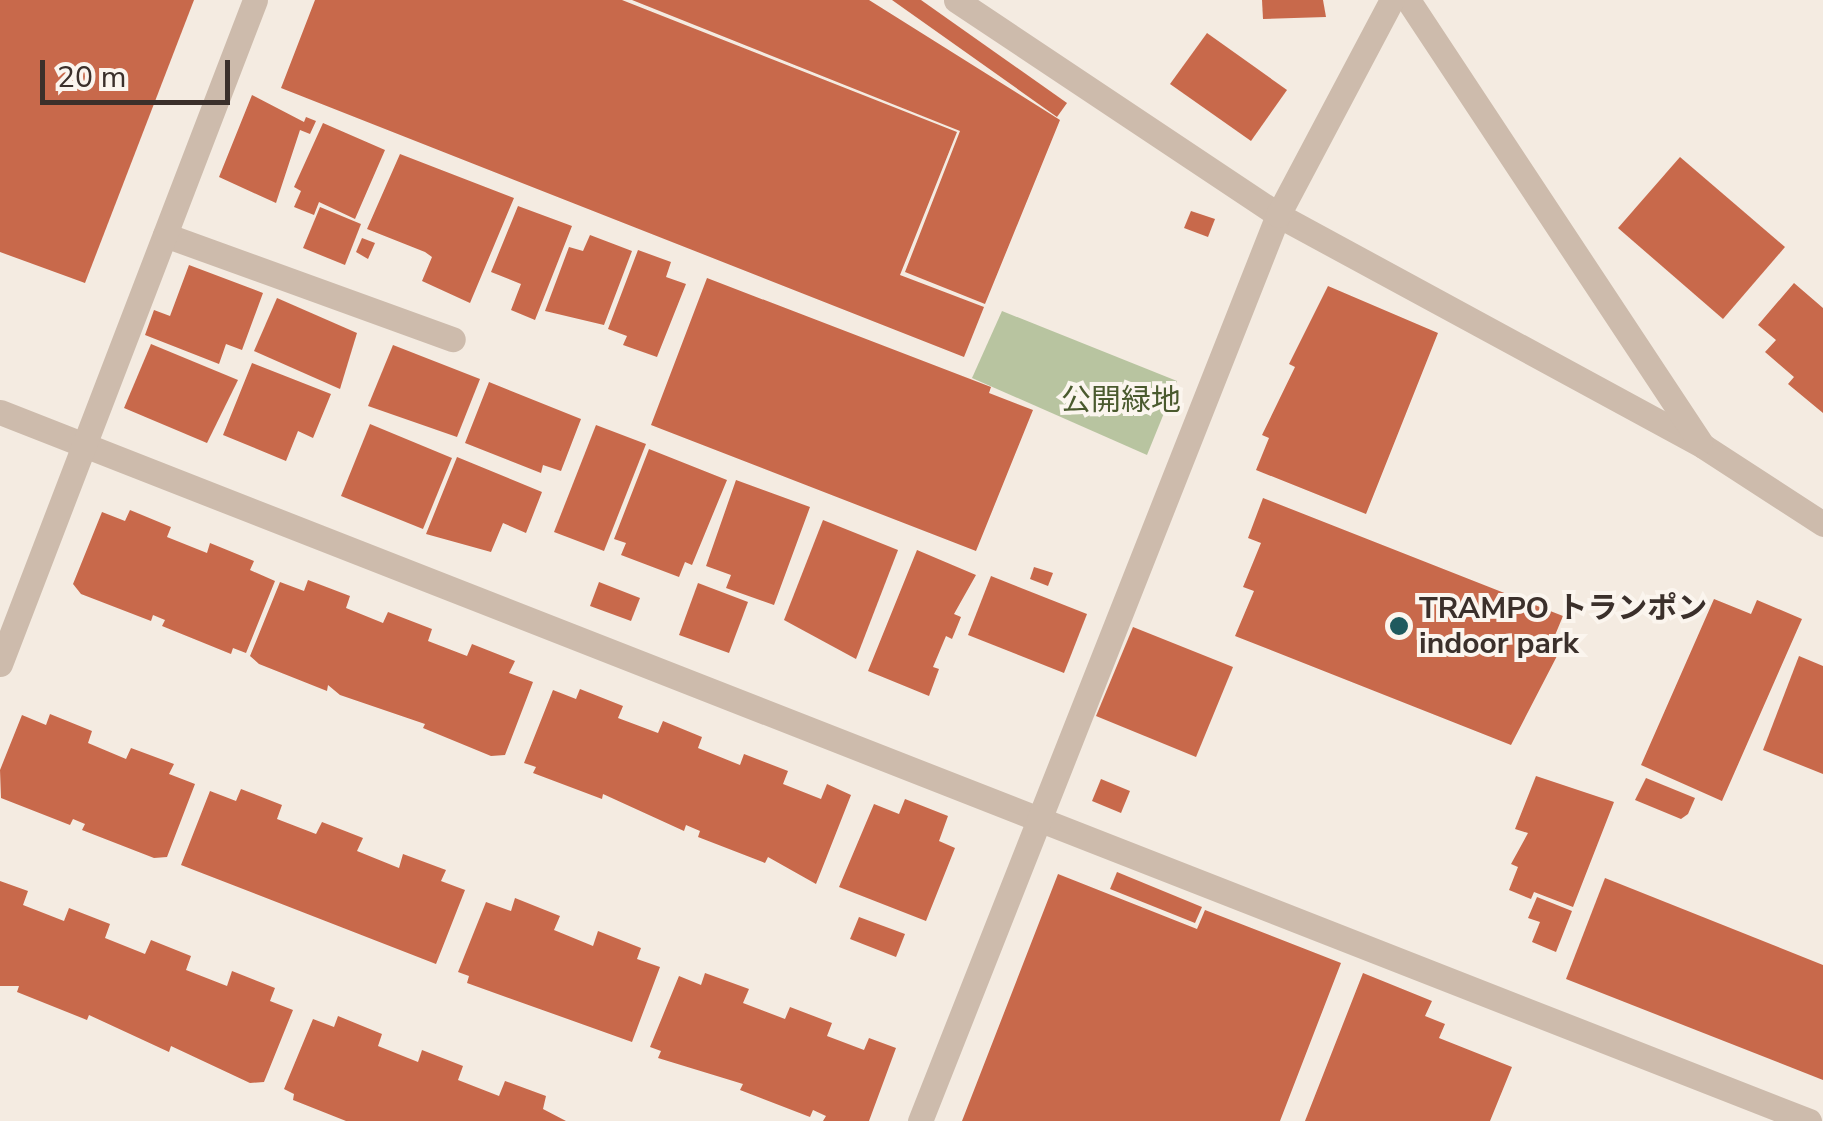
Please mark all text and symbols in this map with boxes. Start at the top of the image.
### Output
scale bar [45,40,235,102]
text: 20 m [57,57,126,98]
park label: 公開緑地 [1061,383,1181,419]
place label: TRAMPO トランポン indoor park [1419,591,1707,662]
marker: TRAMPO トランポン indoor park [1388,615,1410,637]

